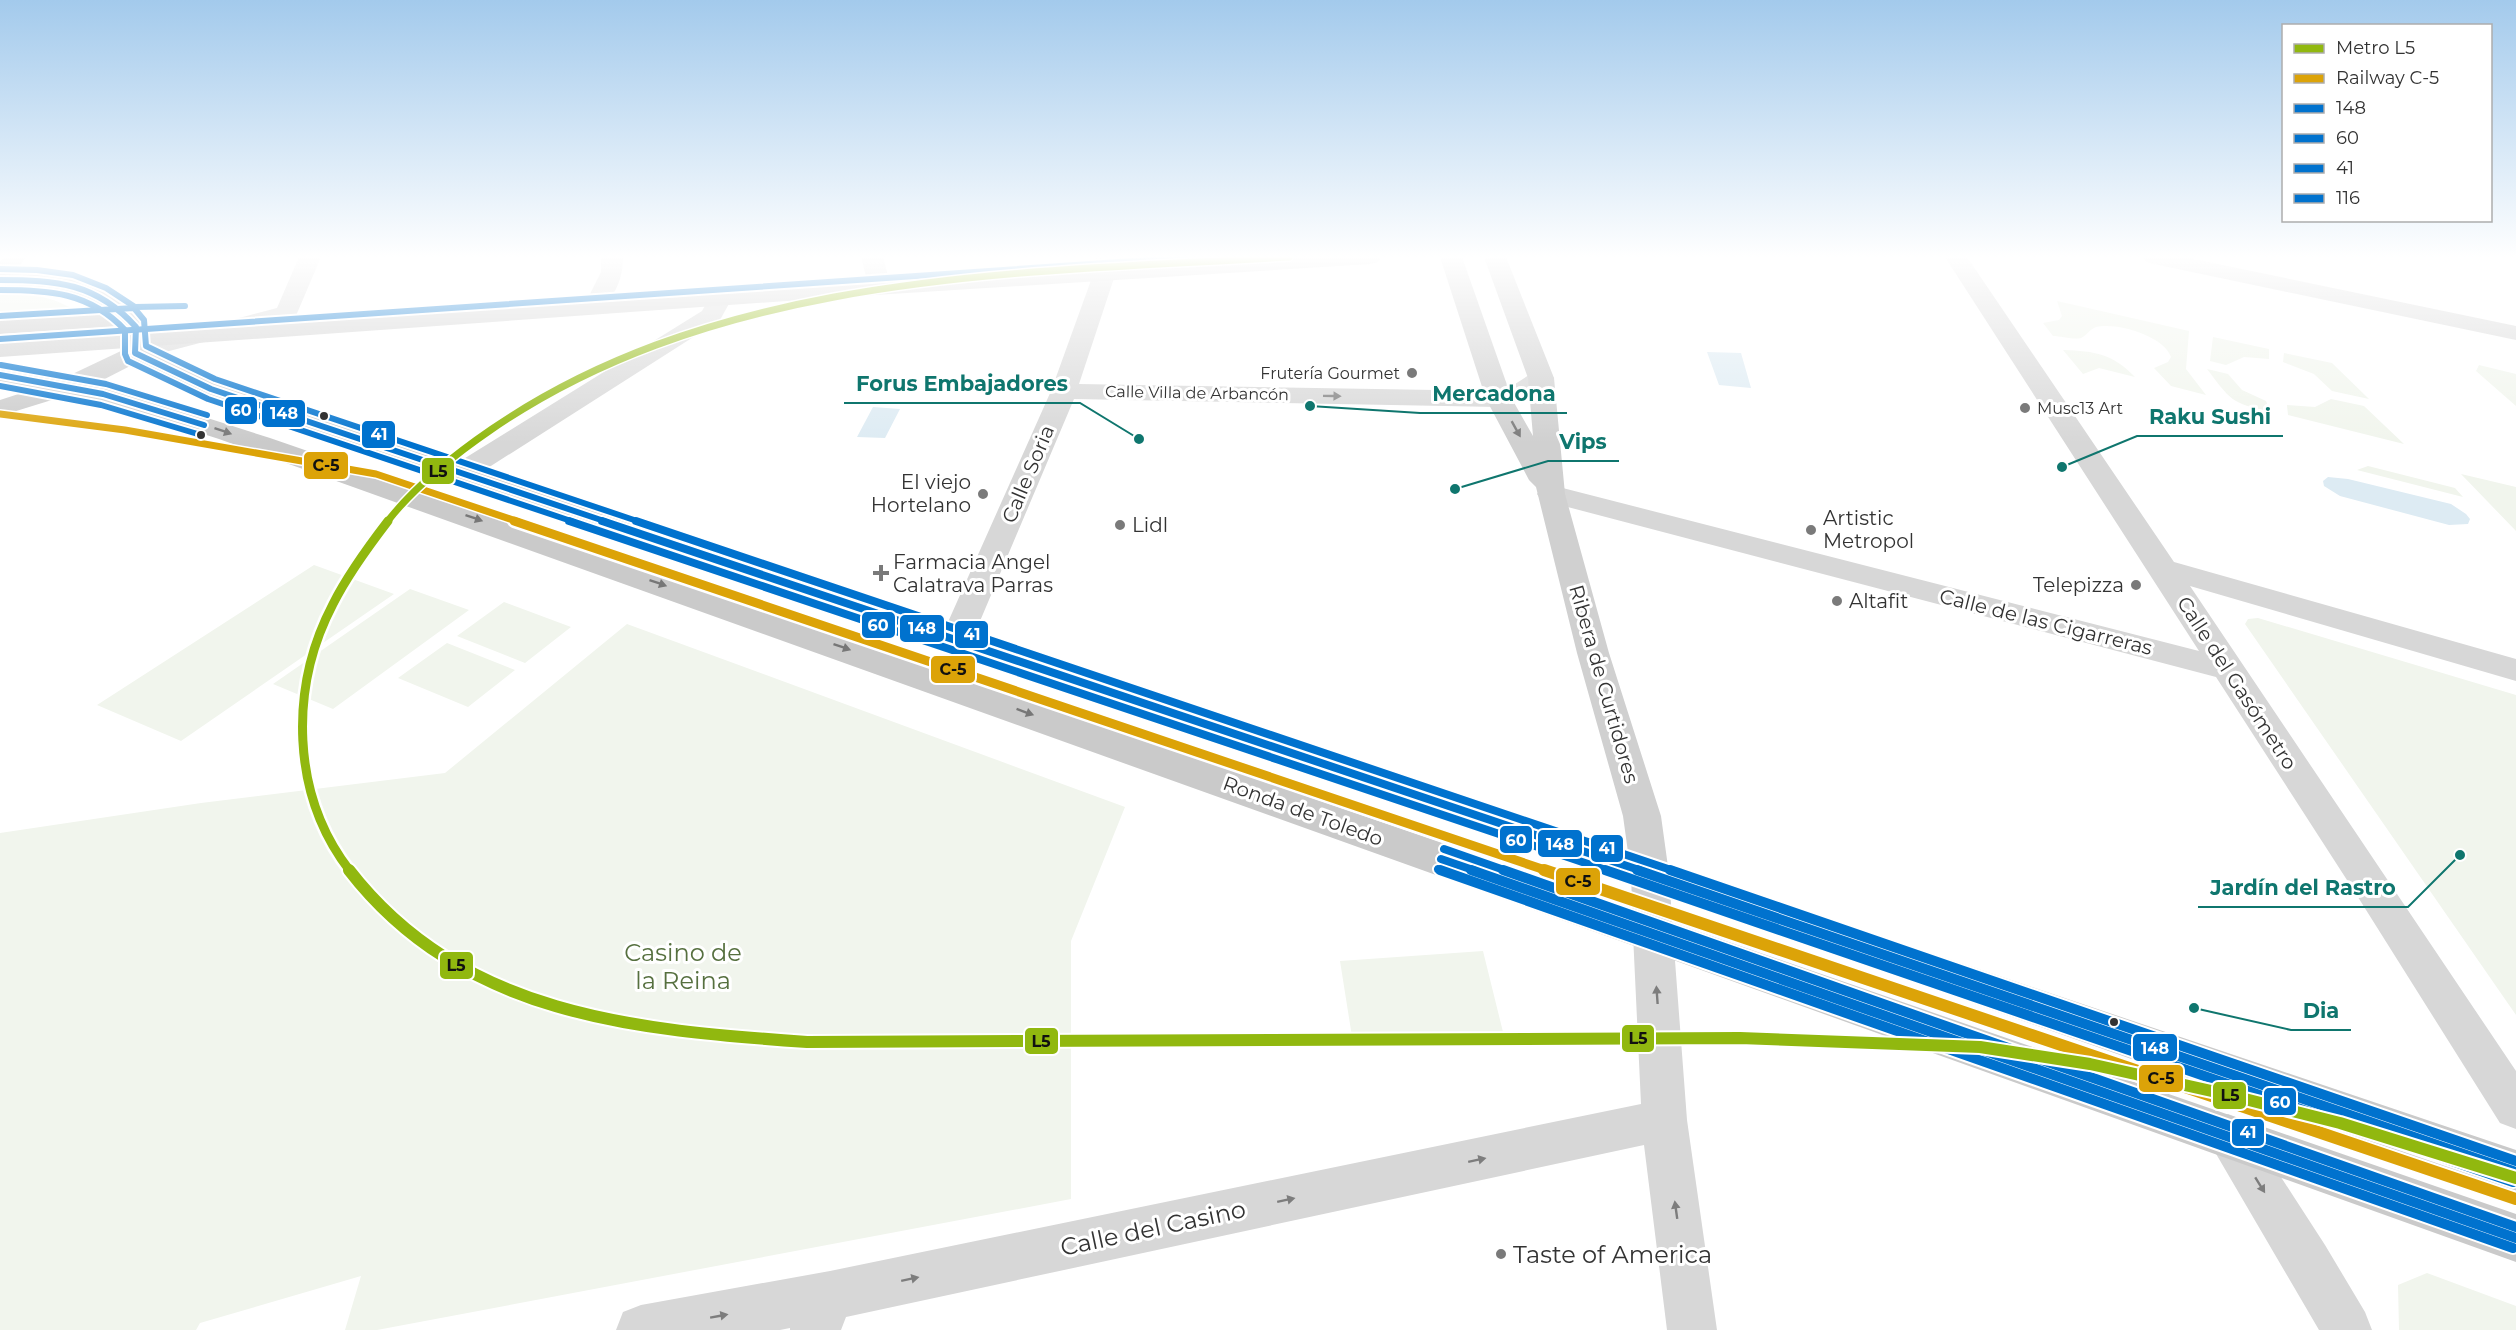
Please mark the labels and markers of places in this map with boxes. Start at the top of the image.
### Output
callout: Forus Embajadores [844,364,1080,403]
place label: Frutería Gourmet [1260,364,1400,383]
marker: Frutería Gourmet [1405,366,1419,380]
callout: Mercadona [1420,374,1567,413]
callout: Raku Sushi [2137,397,2283,436]
place label: Musc13 Art [2037,399,2124,418]
marker: Musc13 Art [2018,401,2032,415]
unlabelled marker [318,410,330,422]
callout: Vips [1548,422,1619,461]
unlabelled marker [195,429,207,441]
place label: El viejo Hortelano [871,470,971,517]
marker: El viejo Hortelano [976,487,990,501]
place label: Artistic Metropol [1823,506,1914,553]
place label: Lidl [1132,513,1168,537]
marker: Lidl [1113,518,1127,532]
marker: Artistic Metropol [1804,523,1818,537]
place label: Farmacia Angel Calatrava Parras [893,550,1053,597]
marker: Farmacia Angel Calatrava Parras [874,566,888,580]
place label: Telepizza [2033,573,2124,597]
marker: Telepizza [2129,578,2143,592]
place label: Altafit [1849,589,1908,613]
marker: Altafit [1830,594,1844,608]
callout: Jardín del Rastro [2198,868,2408,907]
callout: Dia [2291,991,2351,1030]
unlabelled marker [2108,1016,2120,1028]
place label: Taste of America [1513,1240,1712,1269]
marker: Taste of America [1494,1247,1508,1261]

